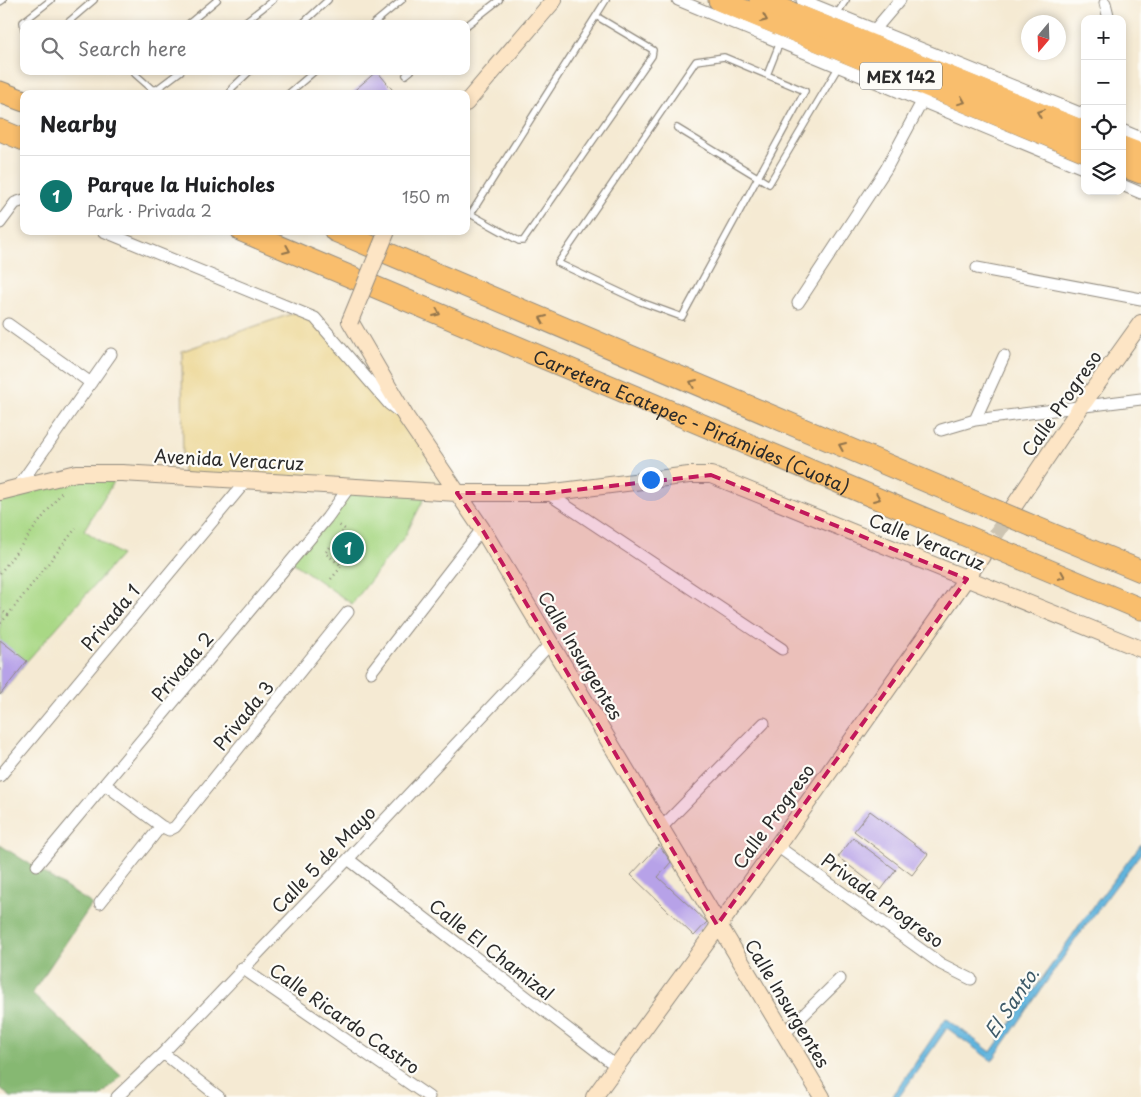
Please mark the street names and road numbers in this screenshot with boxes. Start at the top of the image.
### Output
road number: MEX 142 [860,62,942,90]
street label: Carretera Ecatepec - Pirámides (Cuota) [529,342,854,499]
street label: Calle Progreso [1014,344,1108,462]
street label: Avenida Veracruz [153,442,305,476]
street label: Calle Veracruz [865,506,989,577]
street label: Privada 1 [74,578,146,656]
street label: Calle Insurgentes [532,586,630,724]
street label: Privada 2 [145,625,219,707]
street label: Privada 3 [206,674,280,756]
street label: Calle Progreso [726,758,820,874]
street label: Calle 5 de Mayo [265,799,381,919]
street label: Privada Progreso [816,846,950,954]
street label: Calle El Chamizal [424,892,560,1006]
street label: Calle Insurgentes [739,934,837,1072]
street label: Calle Ricardo Castro [264,956,426,1080]

